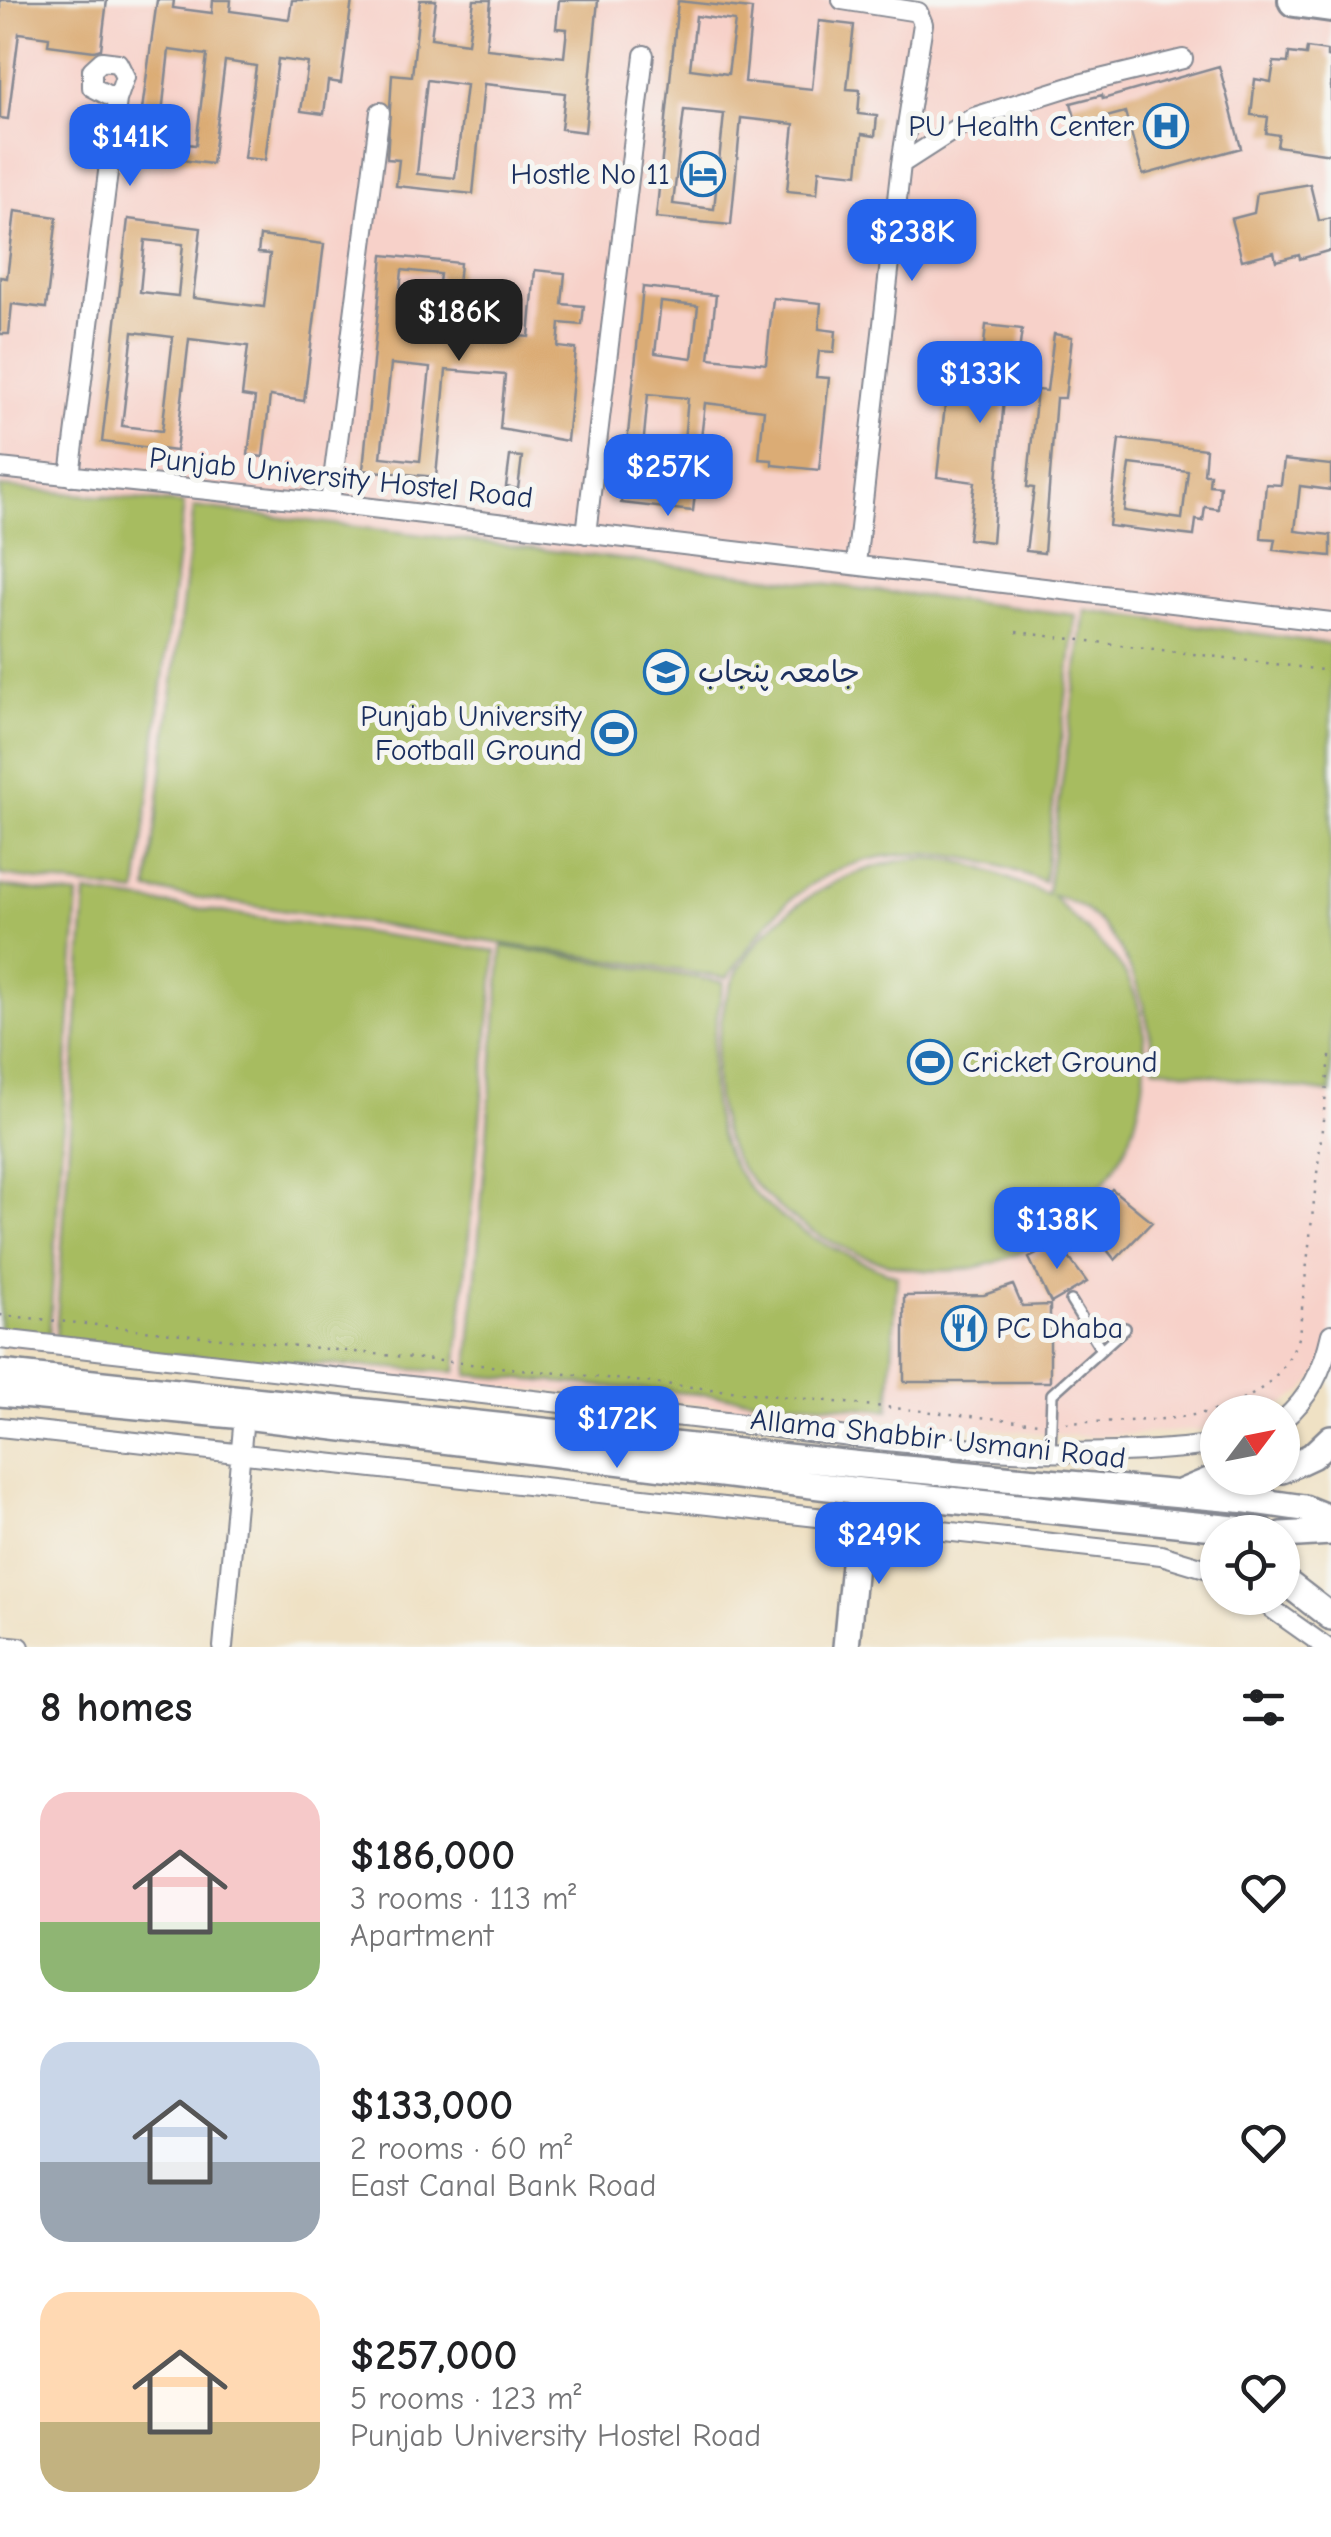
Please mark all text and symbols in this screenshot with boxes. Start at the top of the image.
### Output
hospital icon: PU Health Center [1143,103,1189,149]
pin: $141K [60,104,200,189]
place label: PU Health Center [908,109,1134,144]
text: $141K [91,118,169,155]
hotel icon: Hostle No 11 [680,151,726,197]
place label: Hostle No 11 [511,157,670,192]
pin: $238K [842,199,982,284]
text: $238K [869,213,955,250]
pin: $186K [389,279,529,364]
text: $186K [418,293,500,330]
pin: $133K [910,341,1050,426]
text: $133K [939,355,1021,392]
pin: $257K [598,434,738,519]
street label: Punjab University Hostel Road [147,440,535,516]
text: $257K [626,448,710,485]
school or university icon: جامعہ پنجاب [643,649,689,695]
place label: جامعہ پنجاب [698,655,860,691]
place label: Punjab University Football Ground [360,699,583,768]
sports icon: Punjab University Football Ground [591,710,637,756]
sports icon: Cricket Ground [907,1039,953,1085]
place label: Cricket Ground [962,1045,1158,1080]
pin: $138K [987,1187,1127,1272]
text: $138K [1016,1201,1098,1238]
restaurant icon: PC Dhaba [941,1305,987,1351]
place label: PC Dhaba [996,1311,1123,1346]
pin: $172K [547,1386,687,1471]
north arrow [1200,1395,1300,1495]
map controls [1200,1395,1300,1615]
text: $172K [577,1400,657,1437]
street label: Allama Shabbir Usmani Road [749,1402,1127,1476]
pin: $249K [809,1502,949,1587]
button: locate [1200,1515,1300,1615]
text: $249K [837,1516,921,1553]
icon: filters [1236,1680,1291,1735]
text: 8 homes [40,1683,192,1732]
text: $186,000 [350,1831,515,1880]
icon: home [120,1832,240,1952]
icon: heart [1236,1865,1291,1920]
text: 3 rooms · 113 m² [350,1880,576,1917]
text: Apartment [350,1917,493,1954]
text: $133,000 [350,2081,513,2130]
icon: home [120,2082,240,2202]
icon: heart [1236,2115,1291,2170]
text: 2 rooms · 60 m² [350,2130,572,2167]
text: East Canal Bank Road [350,2167,656,2204]
text: $257,000 [350,2331,518,2380]
icon: home [120,2332,240,2452]
icon: heart [1236,2365,1291,2420]
text: 5 rooms · 123 m² [350,2380,582,2417]
text: Punjab University Hostel Road [350,2417,761,2454]

